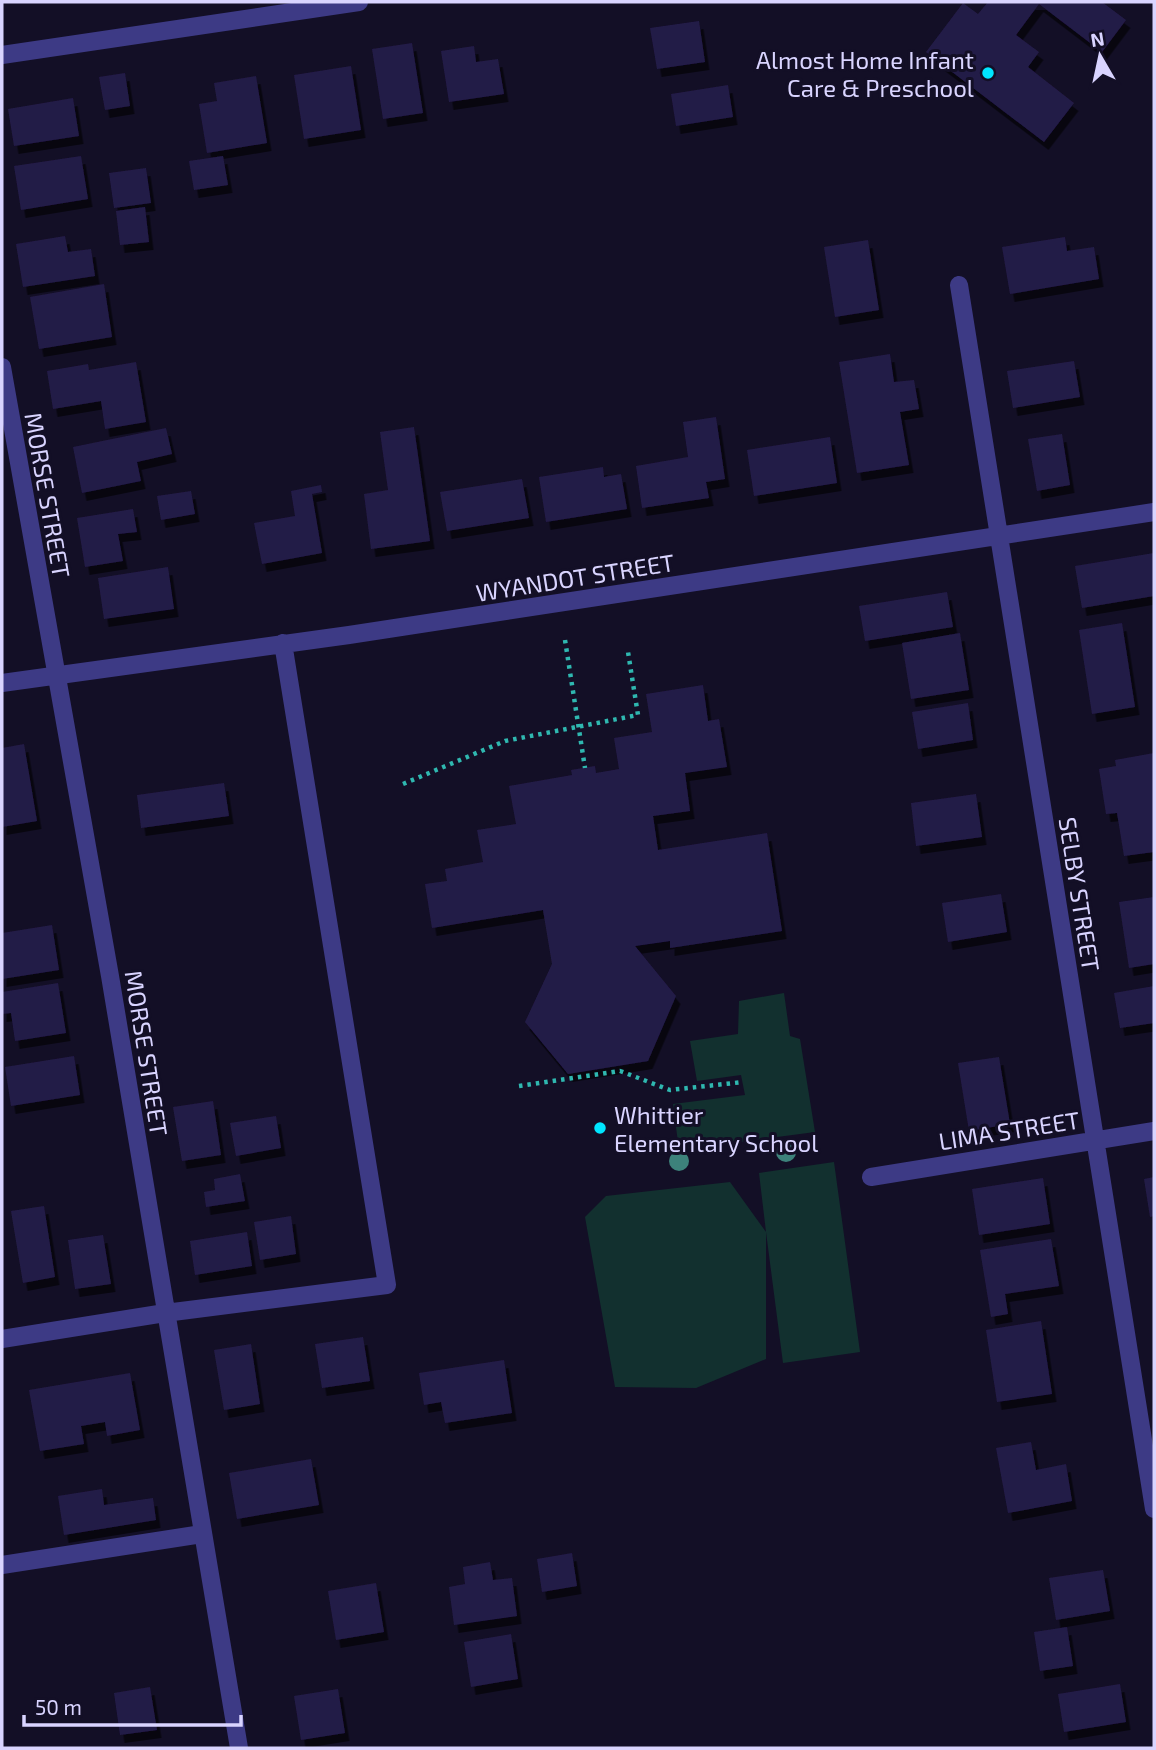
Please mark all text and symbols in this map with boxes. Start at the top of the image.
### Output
north arrow [1065,21,1135,91]
text: N [1089,26,1106,51]
place label: Almost Home Infant Care & Preschool [756,45,974,102]
marker: Almost Home Infant Care & Preschool [980,65,996,81]
street label: MORSE STREET [19,410,77,580]
street label: WYANDOT STREET [474,547,676,607]
street label: SELBY STREET [1054,815,1106,973]
street label: MORSE STREET [120,968,174,1138]
place label: Whittier Elementary School [614,1100,818,1157]
street label: LIMA STREET [936,1105,1082,1155]
marker: Whittier Elementary School [592,1120,608,1136]
scale bar [24,1684,242,1728]
text: 50 m [35,1694,82,1719]

